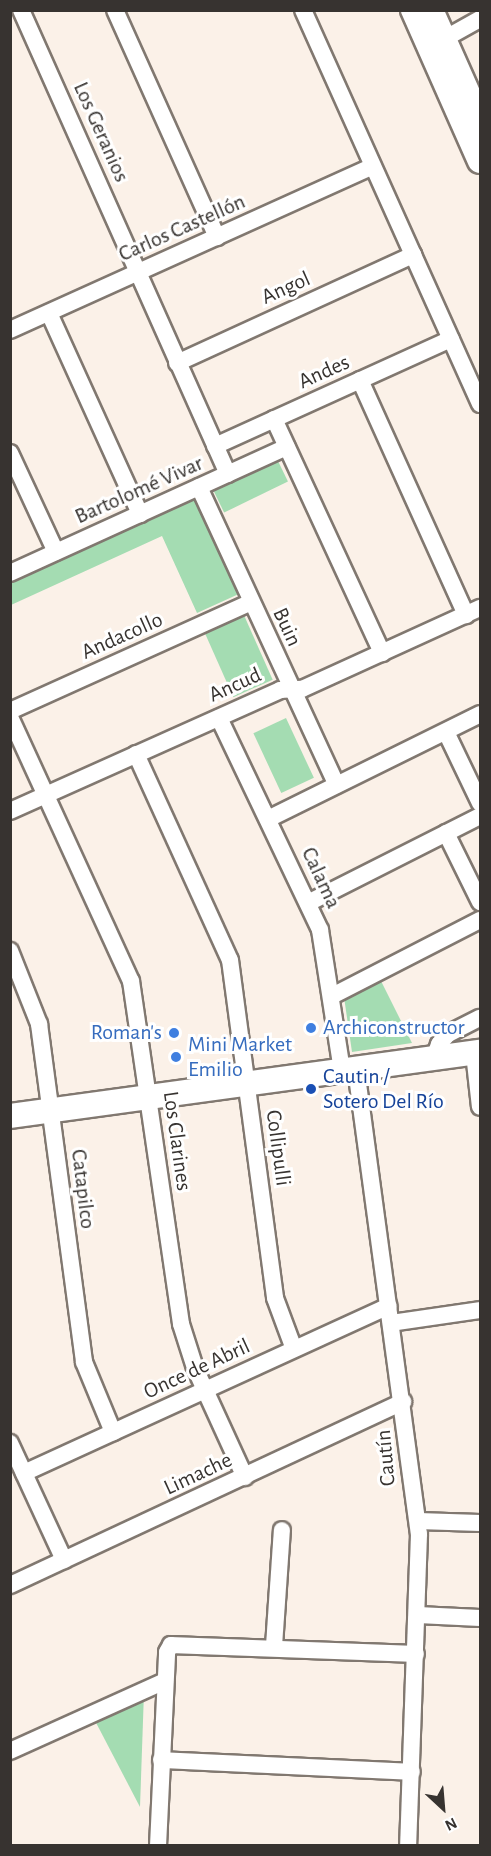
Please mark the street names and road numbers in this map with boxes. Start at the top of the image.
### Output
street label: Los Geranios [67,78,135,186]
street label: Carlos Castellón [115,188,249,268]
street label: Angol [257,266,315,310]
street label: Andes [294,349,354,395]
street label: Bartolomé Vivar [71,450,207,530]
street label: Buin [267,603,307,651]
street label: Andacollo [77,606,167,666]
street label: Ancud [205,662,265,708]
street label: Calama [295,843,347,913]
street label: Los Clarines [157,1090,197,1192]
street label: Collipulli [260,1108,296,1188]
street label: Catapilco [65,1148,101,1230]
street label: Once de Abril [140,1333,254,1405]
street label: Cautín [370,1429,402,1487]
street label: Limache [160,1447,236,1501]

